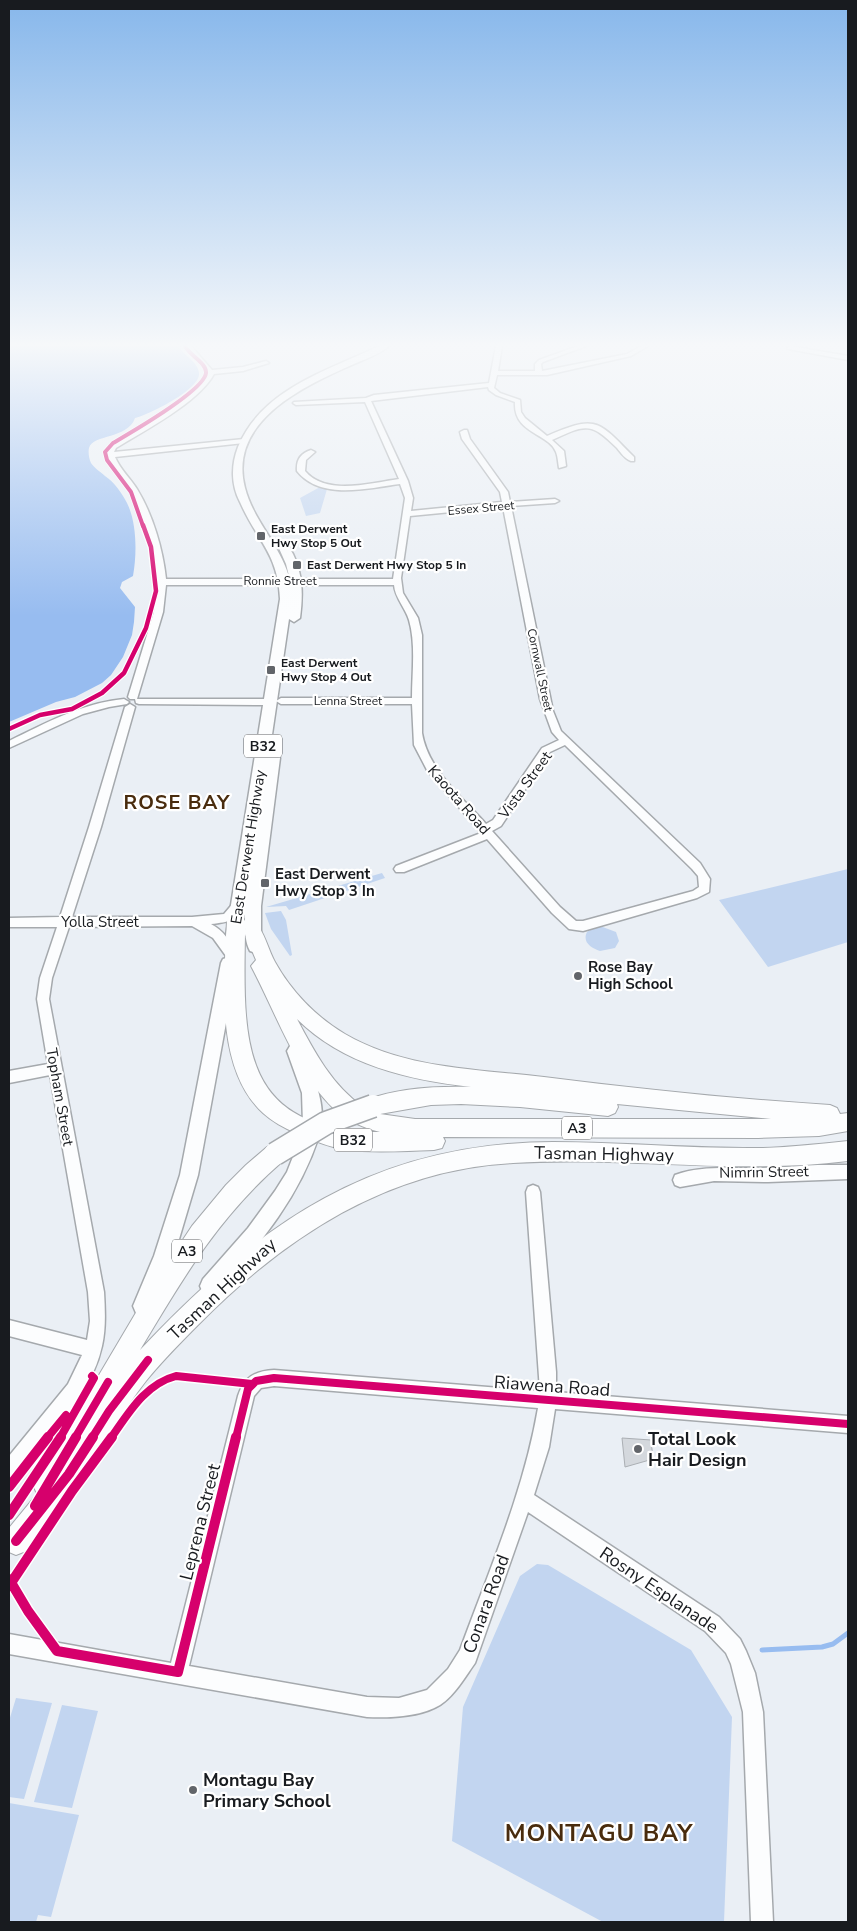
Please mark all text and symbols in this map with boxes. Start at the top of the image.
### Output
street label: Essex Street [447,497,516,519]
place label: East Derwent Hwy Stop 5 Out [271,521,362,551]
marker: East Derwent Hwy Stop 5 Out [255,530,267,542]
place label: East Derwent Hwy Stop 5 In [307,557,466,573]
marker: East Derwent Hwy Stop 5 In [291,559,303,571]
street label: Ronnie Street [243,573,317,589]
street label: Cornwall Street [523,627,557,714]
place label: East Derwent Hwy Stop 4 Out [281,655,372,685]
marker: East Derwent Hwy Stop 4 Out [265,664,277,676]
street label: Lenna Street [314,693,383,709]
road number: B32 [244,734,282,758]
street label: Vista Street [493,747,557,824]
street label: Kaoota Road [423,761,495,839]
street label: East Derwent Highway [226,768,270,926]
district label: ROSE BAY [124,789,230,816]
place label: East Derwent Hwy Stop 3 In [275,864,375,901]
marker: East Derwent Hwy Stop 3 In [259,877,271,889]
street label: Yolla Street [60,912,140,932]
place label: Rose Bay High School [588,957,673,994]
marker: Rose Bay High School [572,970,584,982]
street label: Topham Street [42,1046,79,1148]
road number: A3 [562,1116,592,1140]
road number: B32 [334,1128,372,1152]
street label: Tasman Highway [534,1141,675,1167]
street label: Nimrin Street [719,1161,810,1183]
street label: Tasman Highway [163,1232,282,1345]
road number: A3 [172,1240,202,1262]
street label: Riawena Road [493,1370,611,1402]
place label: Total Look Hair Design [648,1427,747,1472]
marker: Total Look Hair Design [632,1443,644,1455]
street label: Leprena Street [174,1461,226,1583]
street label: Rosny Esplanade [595,1541,723,1639]
street label: Conara Road [457,1551,515,1657]
place label: Montagu Bay Primary School [203,1768,331,1813]
marker: Montagu Bay Primary School [187,1784,199,1796]
district label: MONTAGU BAY [505,1817,693,1849]

